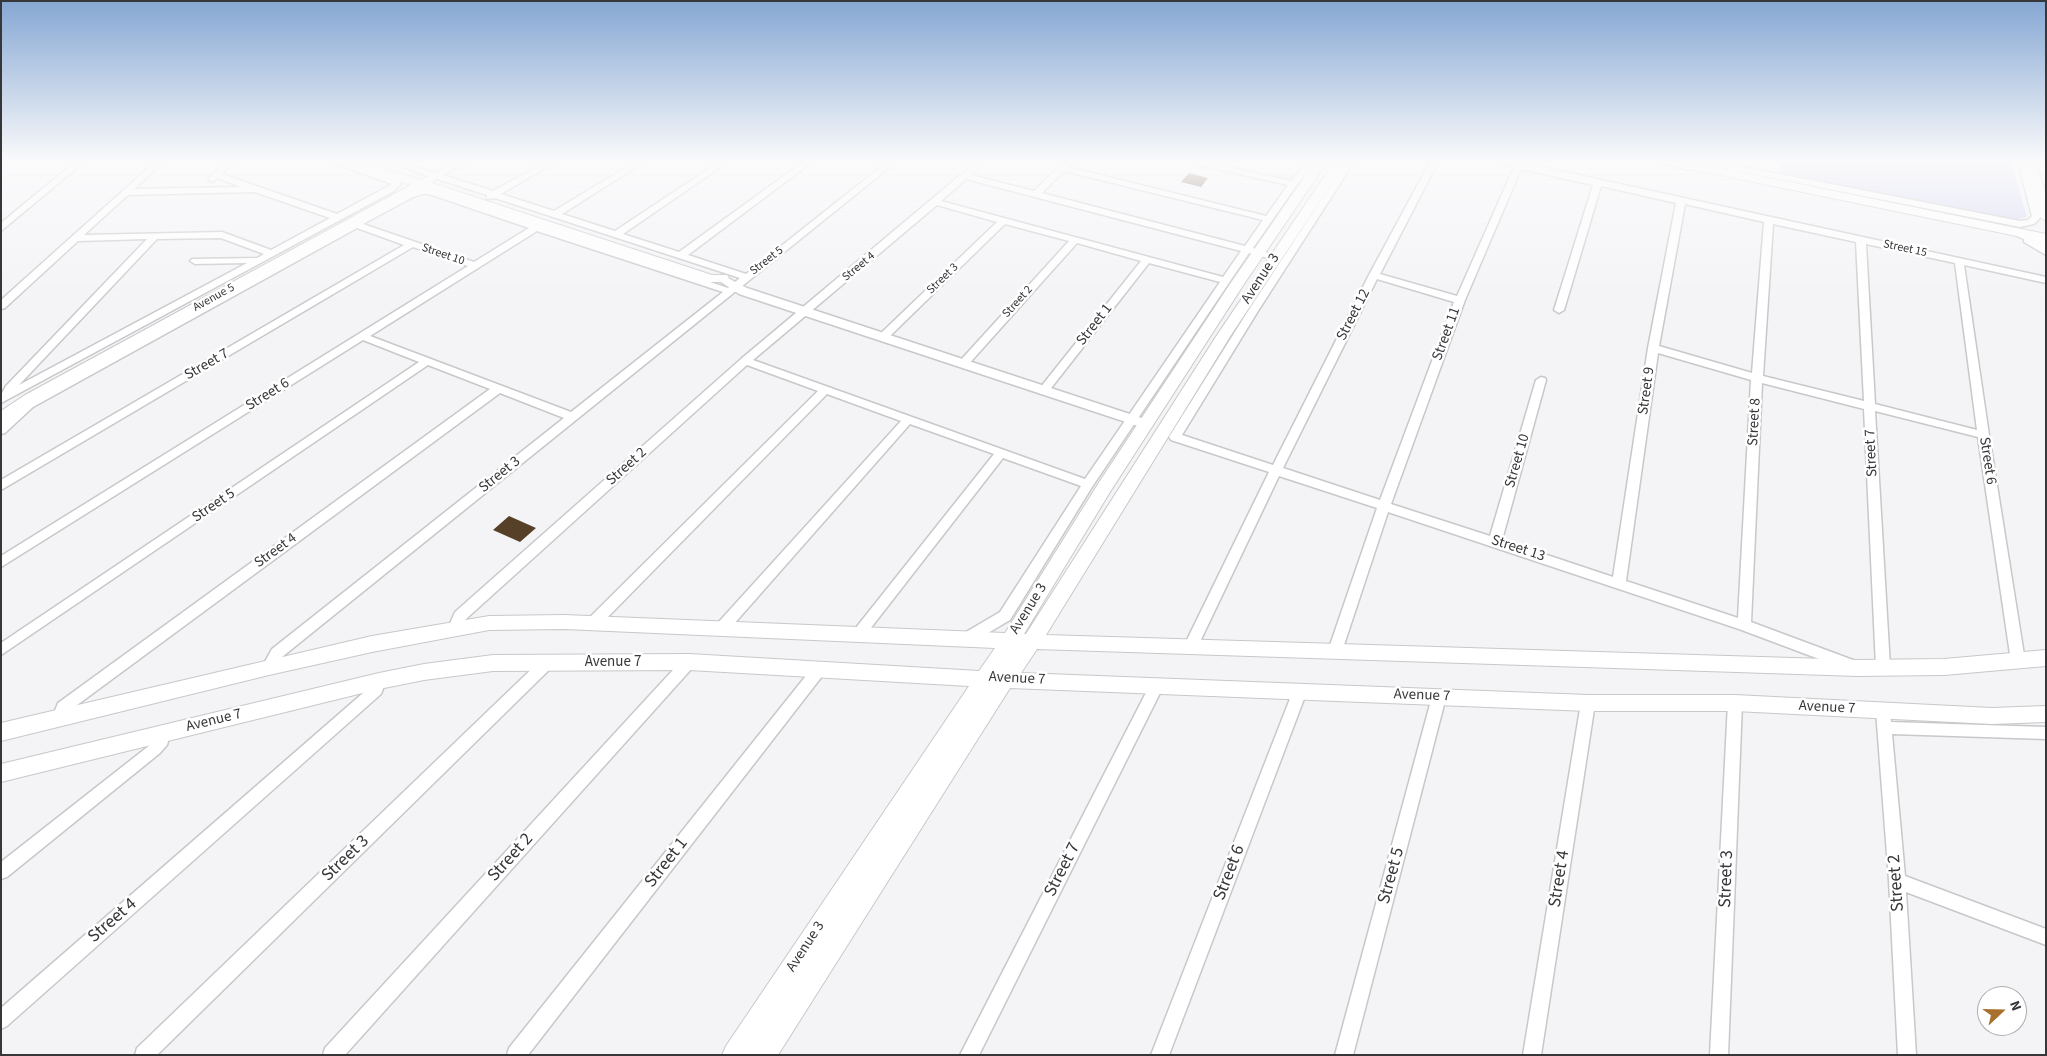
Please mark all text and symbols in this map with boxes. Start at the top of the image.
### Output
street label: Street 15 [1882,237,1928,261]
street label: Street 10 [420,241,466,269]
street label: Street 5 [747,243,787,279]
street label: Street 4 [840,249,878,285]
street label: Avenue 3 [1238,250,1284,308]
street label: Street 3 [924,260,962,298]
street label: Avenue 5 [191,281,237,315]
street label: Street 2 [1000,283,1036,321]
street label: Street 12 [1333,286,1375,344]
street label: Street 1 [1073,301,1117,349]
street label: Street 11 [1429,305,1465,363]
street label: Street 7 [182,345,232,385]
street label: Street 9 [1635,366,1659,416]
street label: Street 6 [243,375,293,415]
street label: Street 8 [1745,398,1765,446]
street label: Street 7 [1862,429,1882,477]
street label: Street 10 [1502,432,1534,490]
street label: Street 6 [1974,436,2000,486]
street label: Street 2 [603,444,651,490]
street label: Street 3 [476,453,524,497]
street label: Street 5 [189,485,239,527]
street label: Street 4 [251,530,301,572]
street label: Street 13 [1489,532,1547,566]
street label: Avenue 3 [1006,580,1052,638]
street label: Avenue 7 [585,654,641,672]
street label: Avenue 7 [988,669,1046,689]
street label: Avenue 7 [1393,686,1451,706]
street label: Avenue 7 [1798,698,1856,718]
street label: Avenue 7 [184,705,244,737]
street label: Street 2 [484,829,538,887]
street label: Street 3 [318,831,374,887]
street label: Street 1 [641,834,693,892]
street label: Street 7 [1040,839,1086,901]
street label: Street 6 [1210,842,1250,904]
street label: Street 5 [1374,845,1410,907]
street label: Street 4 [1545,849,1575,909]
street label: Street 3 [1715,850,1739,908]
street label: Street 2 [1884,853,1910,913]
street label: Street 4 [84,894,142,948]
street label: Avenue 3 [783,918,829,976]
north arrow [1977,986,2027,1036]
text: N [2004,998,2026,1014]

